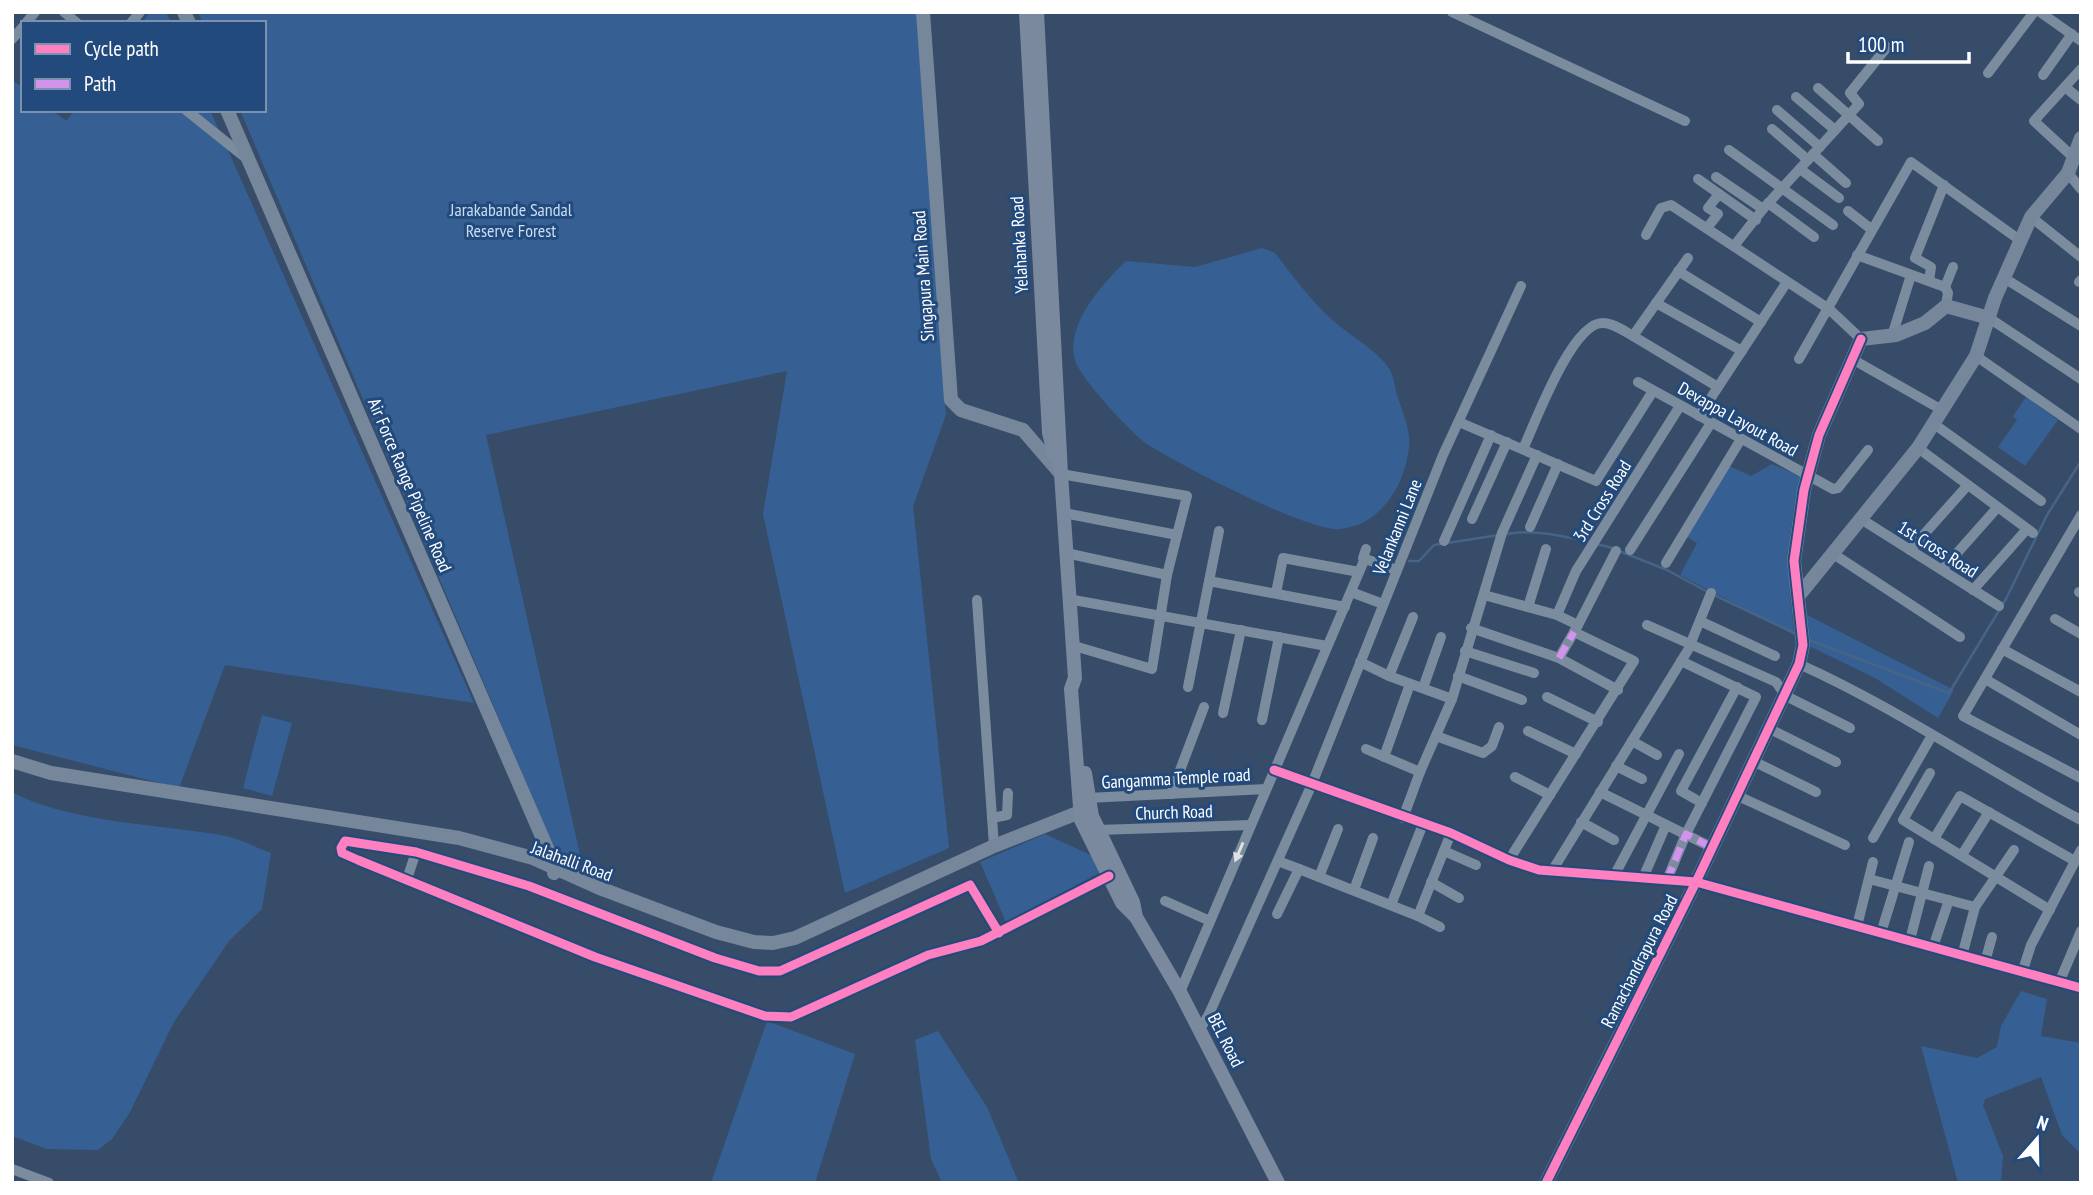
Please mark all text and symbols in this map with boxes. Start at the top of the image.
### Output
legend [21,21,266,112]
scale bar [1848,21,1969,65]
text: 100 m [1858,31,1904,58]
text: Cycle path [84,35,159,62]
text: Path [84,70,116,97]
street label: Yelahanka Road [1005,196,1033,294]
park label: Jarakabande Sandal Reserve Forest [449,198,573,242]
street label: Singapura Main Road [907,210,939,342]
street label: Devappa Layout Road [1674,377,1802,461]
street label: Air Force Range Pipeline Road [363,395,457,575]
street label: 3rd Cross Road [1568,456,1636,546]
street label: Velankanni Lane [1367,476,1427,579]
street label: 1st Cross Road [1894,515,1982,583]
street label: Gangamma Temple road [1101,763,1251,793]
street label: Church Road [1135,799,1213,825]
street label: Jalahalli Road [527,835,616,886]
one-way arrow [1234,842,1245,863]
street label: Ramachandrapura Road [1596,891,1682,1031]
street label: BEL Road [1203,1009,1249,1071]
north arrow [2002,1104,2072,1174]
text: N [2034,1110,2052,1136]

